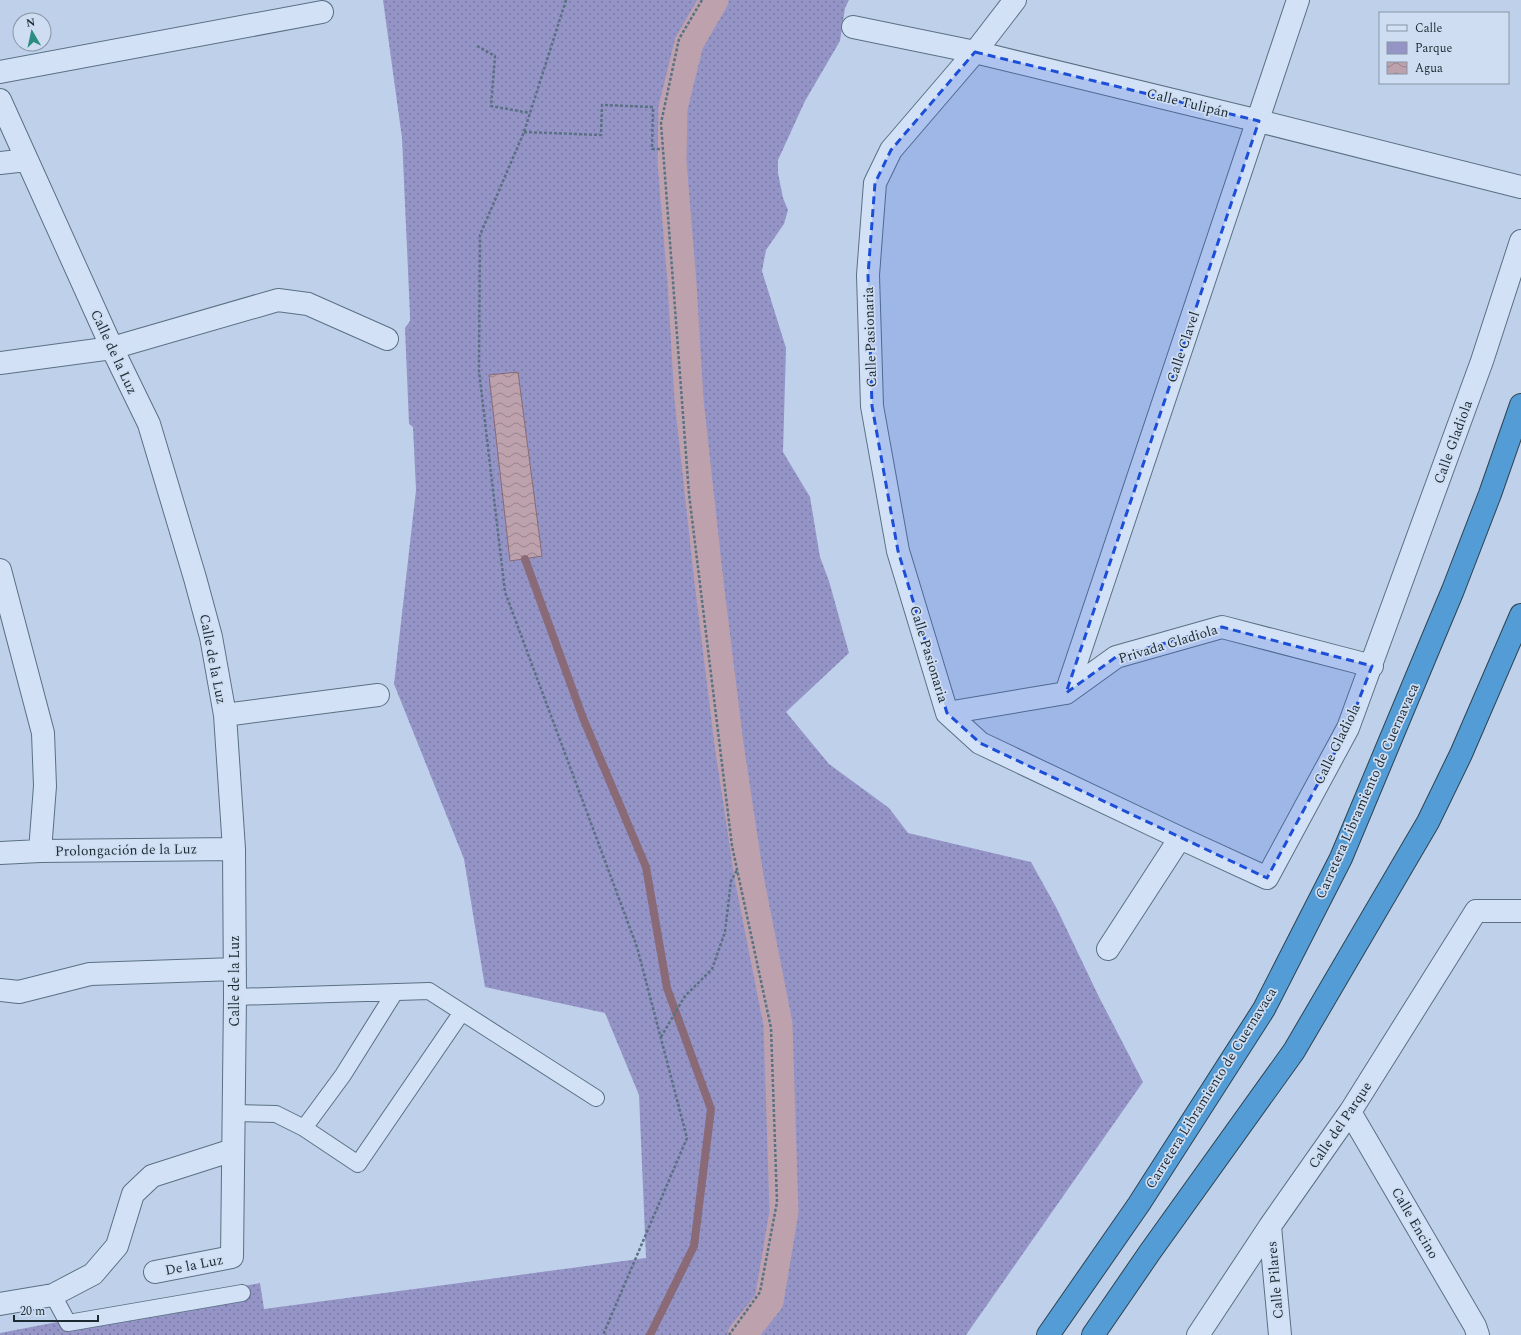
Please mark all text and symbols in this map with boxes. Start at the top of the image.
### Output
north arrow [12,12,52,52]
legend [1379,12,1509,84]
text: N [25,14,36,32]
text: Calle [1415,19,1443,38]
text: Parque [1415,39,1452,58]
text: Agua [1415,59,1443,78]
street label: Calle Tulipán [1145,83,1231,123]
street label: Calle Pasionaria [858,286,882,388]
street label: Calle de la Luz [85,306,143,398]
street label: Calle Clavel [1161,309,1205,385]
street label: Calle Gladiola [1428,397,1478,487]
street label: Calle Pasionaria [904,603,954,705]
street label: Calle de la Luz [194,612,232,706]
street label: Privada Gladiola [1116,619,1220,669]
street label: Carretera Libramiento de Cuernavaca [1310,680,1424,902]
street label: Calle Gladiola [1308,700,1366,788]
street label: Prolongación de la Luz [55,838,197,862]
street label: Calle de la Luz [224,935,245,1027]
street label: Carretera Libramiento de Cuernavaca [1140,983,1282,1193]
street label: Calle del Parque [1303,1077,1377,1173]
street label: Calle Encino [1386,1183,1444,1263]
street label: Calle Pilares [1261,1240,1289,1320]
street label: De la Luz [163,1249,225,1281]
scale bar [14,1297,98,1323]
text: 20 m [20,1302,45,1321]

